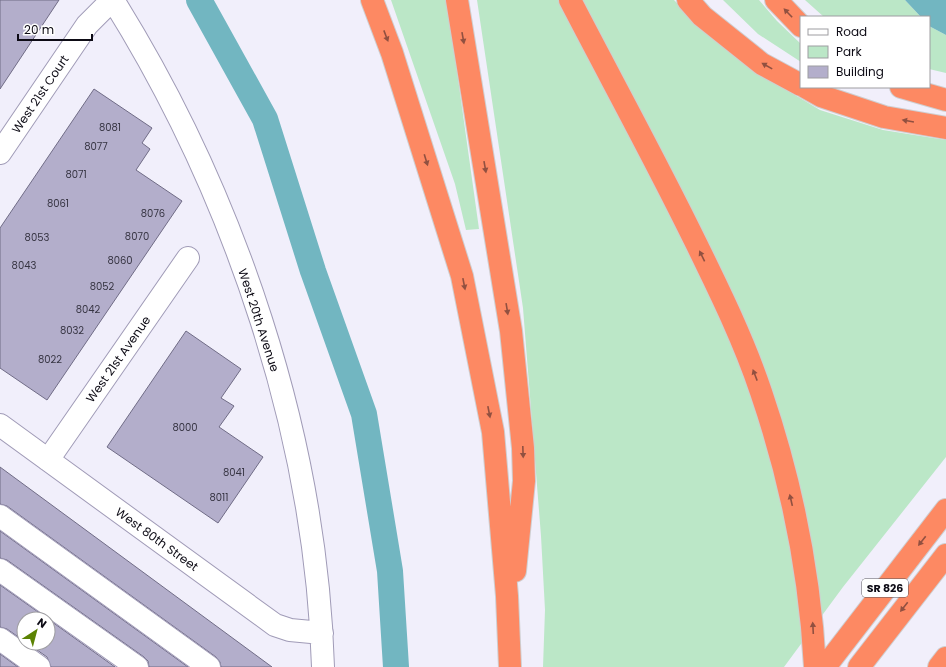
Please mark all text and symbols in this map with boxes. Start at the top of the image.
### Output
one-way arrow [783,8,793,18]
scale bar [18,16,92,42]
legend [800,16,930,88]
text: 20 m [24,21,54,38]
text: Road [836,23,867,40]
one-way arrow [383,31,389,43]
one-way arrow [460,32,466,45]
text: Park [836,43,863,60]
street label: West 21st Court [7,52,73,136]
one-way arrow [761,63,773,70]
text: Building [836,63,884,80]
one-way arrow [901,118,914,124]
house number: 8081 [99,120,121,135]
house number: 8077 [84,139,108,154]
one-way arrow [423,154,429,166]
one-way arrow [482,161,488,173]
house number: 8071 [65,167,87,182]
house number: 8061 [47,196,69,211]
house number: 8076 [141,206,165,221]
house number: 8070 [125,229,149,244]
house number: 8053 [25,230,49,245]
one-way arrow [699,251,705,262]
house number: 8060 [107,253,133,268]
house number: 8043 [12,258,36,273]
street label: West 20th Avenue [234,266,284,374]
one-way arrow [461,278,467,290]
house number: 8052 [90,279,115,294]
house number: 8042 [76,302,101,317]
one-way arrow [504,303,510,315]
street label: West 21st Avenue [82,312,154,406]
house number: 8032 [60,323,84,338]
house number: 8022 [38,352,62,367]
one-way arrow [751,369,757,381]
one-way arrow [486,406,492,418]
house number: 8000 [172,420,198,435]
one-way arrow [520,446,526,459]
house number: 8041 [223,465,245,480]
house number: 8011 [210,490,229,505]
one-way arrow [787,494,793,506]
street label: West 80th Street [112,503,202,575]
one-way arrow [917,535,926,546]
road number: SR 826 [862,579,908,597]
one-way arrow [900,602,909,613]
north arrow [16,611,56,651]
text: N [34,614,50,632]
one-way arrow [810,621,816,634]

